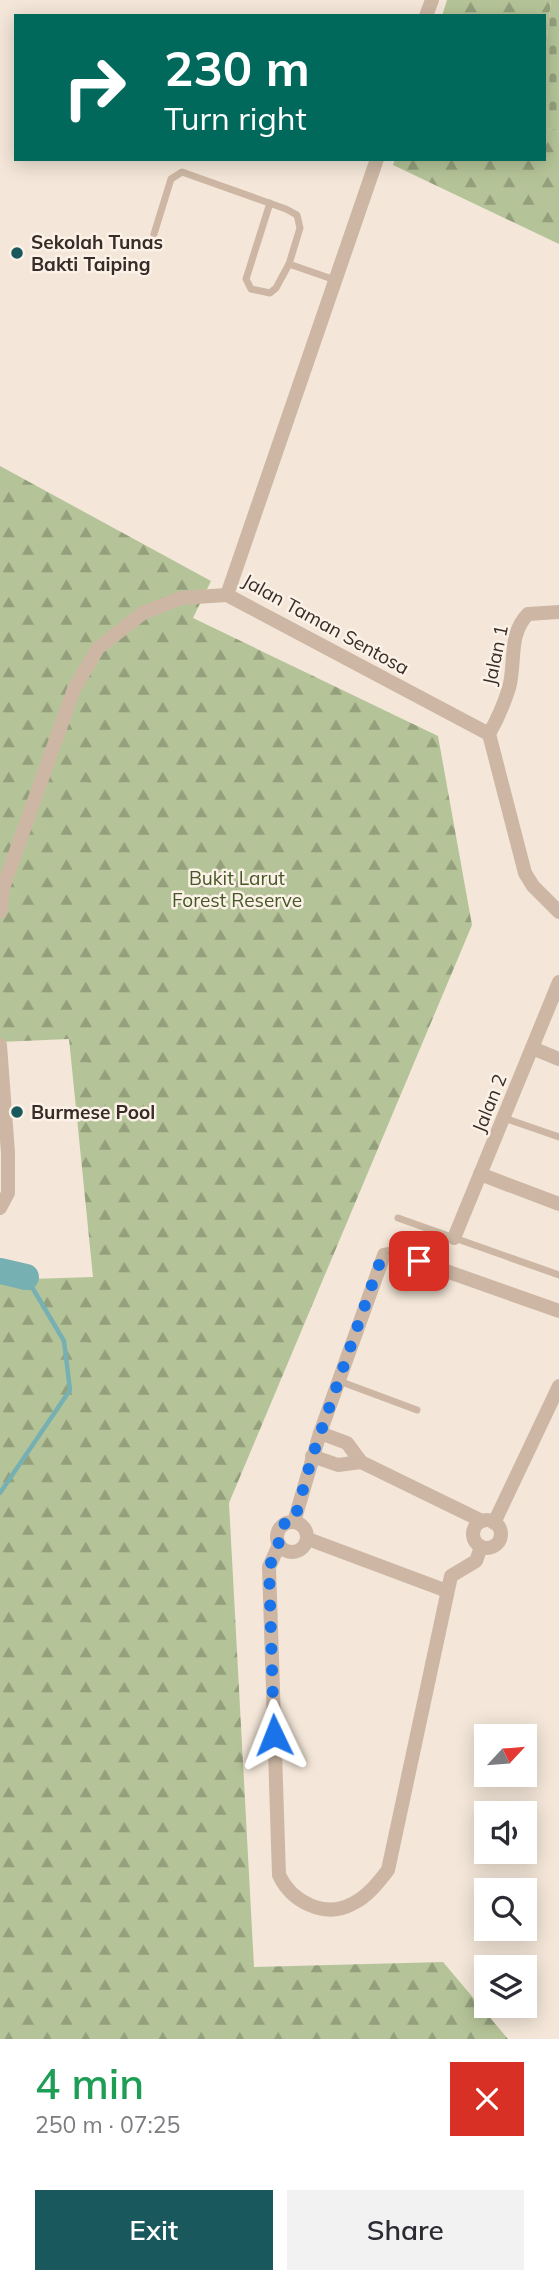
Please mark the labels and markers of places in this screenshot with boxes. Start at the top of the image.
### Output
place label: Sekolah Tunas Bakti Taiping [31,230,163,276]
marker: Sekolah Tunas Bakti Taiping [9,245,25,261]
place label: Burmese Pool [31,1100,155,1124]
marker: Burmese Pool [9,1104,25,1120]
pin [389,1231,449,1291]

